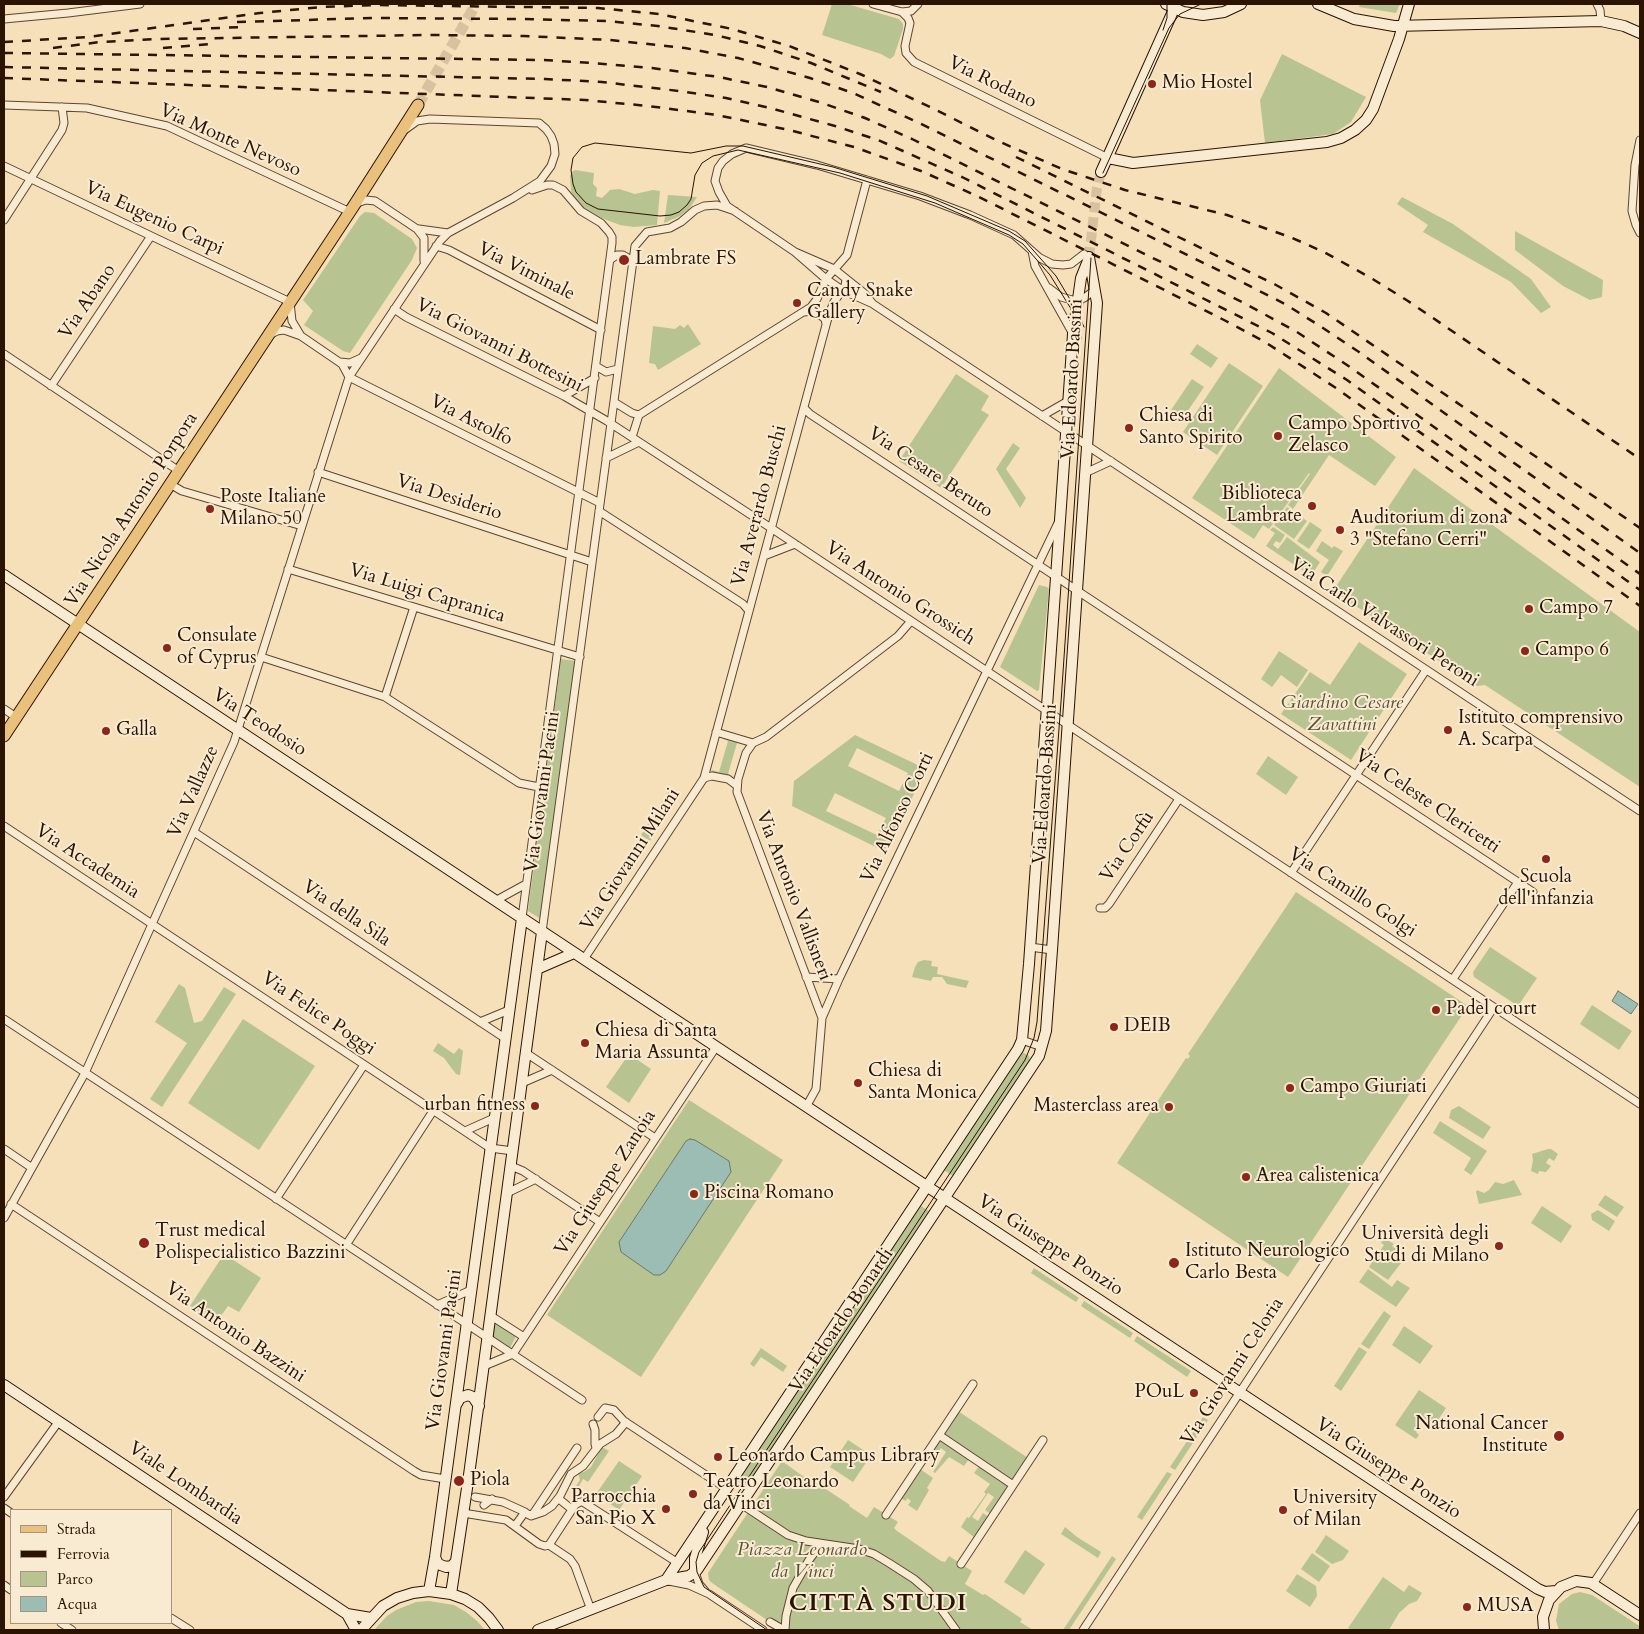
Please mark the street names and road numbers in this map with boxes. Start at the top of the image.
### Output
street label: Via Rodano [944,52,1040,114]
street label: Via Monte Nevoso [156,100,304,182]
street label: Via Eugenio Carpi [81,177,227,261]
street label: Via Viminale [474,238,578,306]
street label: Via Abano [55,260,121,344]
street label: Via Giovanni Bottesini [411,294,587,398]
street label: Via Edoardo Bassini [1057,298,1089,460]
street label: Via Astolfo [426,390,516,452]
street label: Via Nicola Antonio Porpora [61,408,203,612]
street label: Via Averardo Buschi [727,423,793,589]
street label: Via Cesare Beruto [863,423,997,523]
street label: Via Desiderio [393,470,505,526]
street label: Via Antonio Grossich [821,537,979,651]
street label: Via Carlo Valvassori Peroni [1285,553,1483,693]
street label: Via Luigi Capranica [346,559,508,629]
street label: Via Teodosio [208,684,310,762]
street label: Via Edoardo Bassini [1029,703,1063,865]
street label: Via Giovanni Pacini [520,710,566,874]
street label: Via Vallazze [164,742,224,842]
street label: Via Celeste Clericetti [1350,745,1504,859]
street label: Via Alfonso Corti [856,749,940,887]
street label: Via Giovanni Milani [576,784,686,936]
street label: Via Corfù [1096,807,1160,887]
street label: Via Antonio Vallisneri [750,808,836,984]
street label: Via Accademia [30,820,144,904]
street label: Via Camillo Golgi [1284,843,1420,943]
street label: Via della Sila [297,876,395,952]
street label: Via Felice Poggi [257,967,379,1061]
street label: Via Giuseppe Zanoia [550,1106,662,1260]
street label: Via Giuseppe Ponzio [973,1190,1127,1302]
street label: Via Edoardo Bonardi [785,1244,899,1398]
street label: Via Giovanni Pacini [422,1268,468,1432]
street label: Via Antonio Bazzini [161,1278,309,1388]
street label: Via Giovanni Celoria [1177,1294,1289,1450]
street label: Via Giuseppe Ponzio [1311,1413,1465,1525]
street label: Viale Lombardia [124,1437,246,1531]

